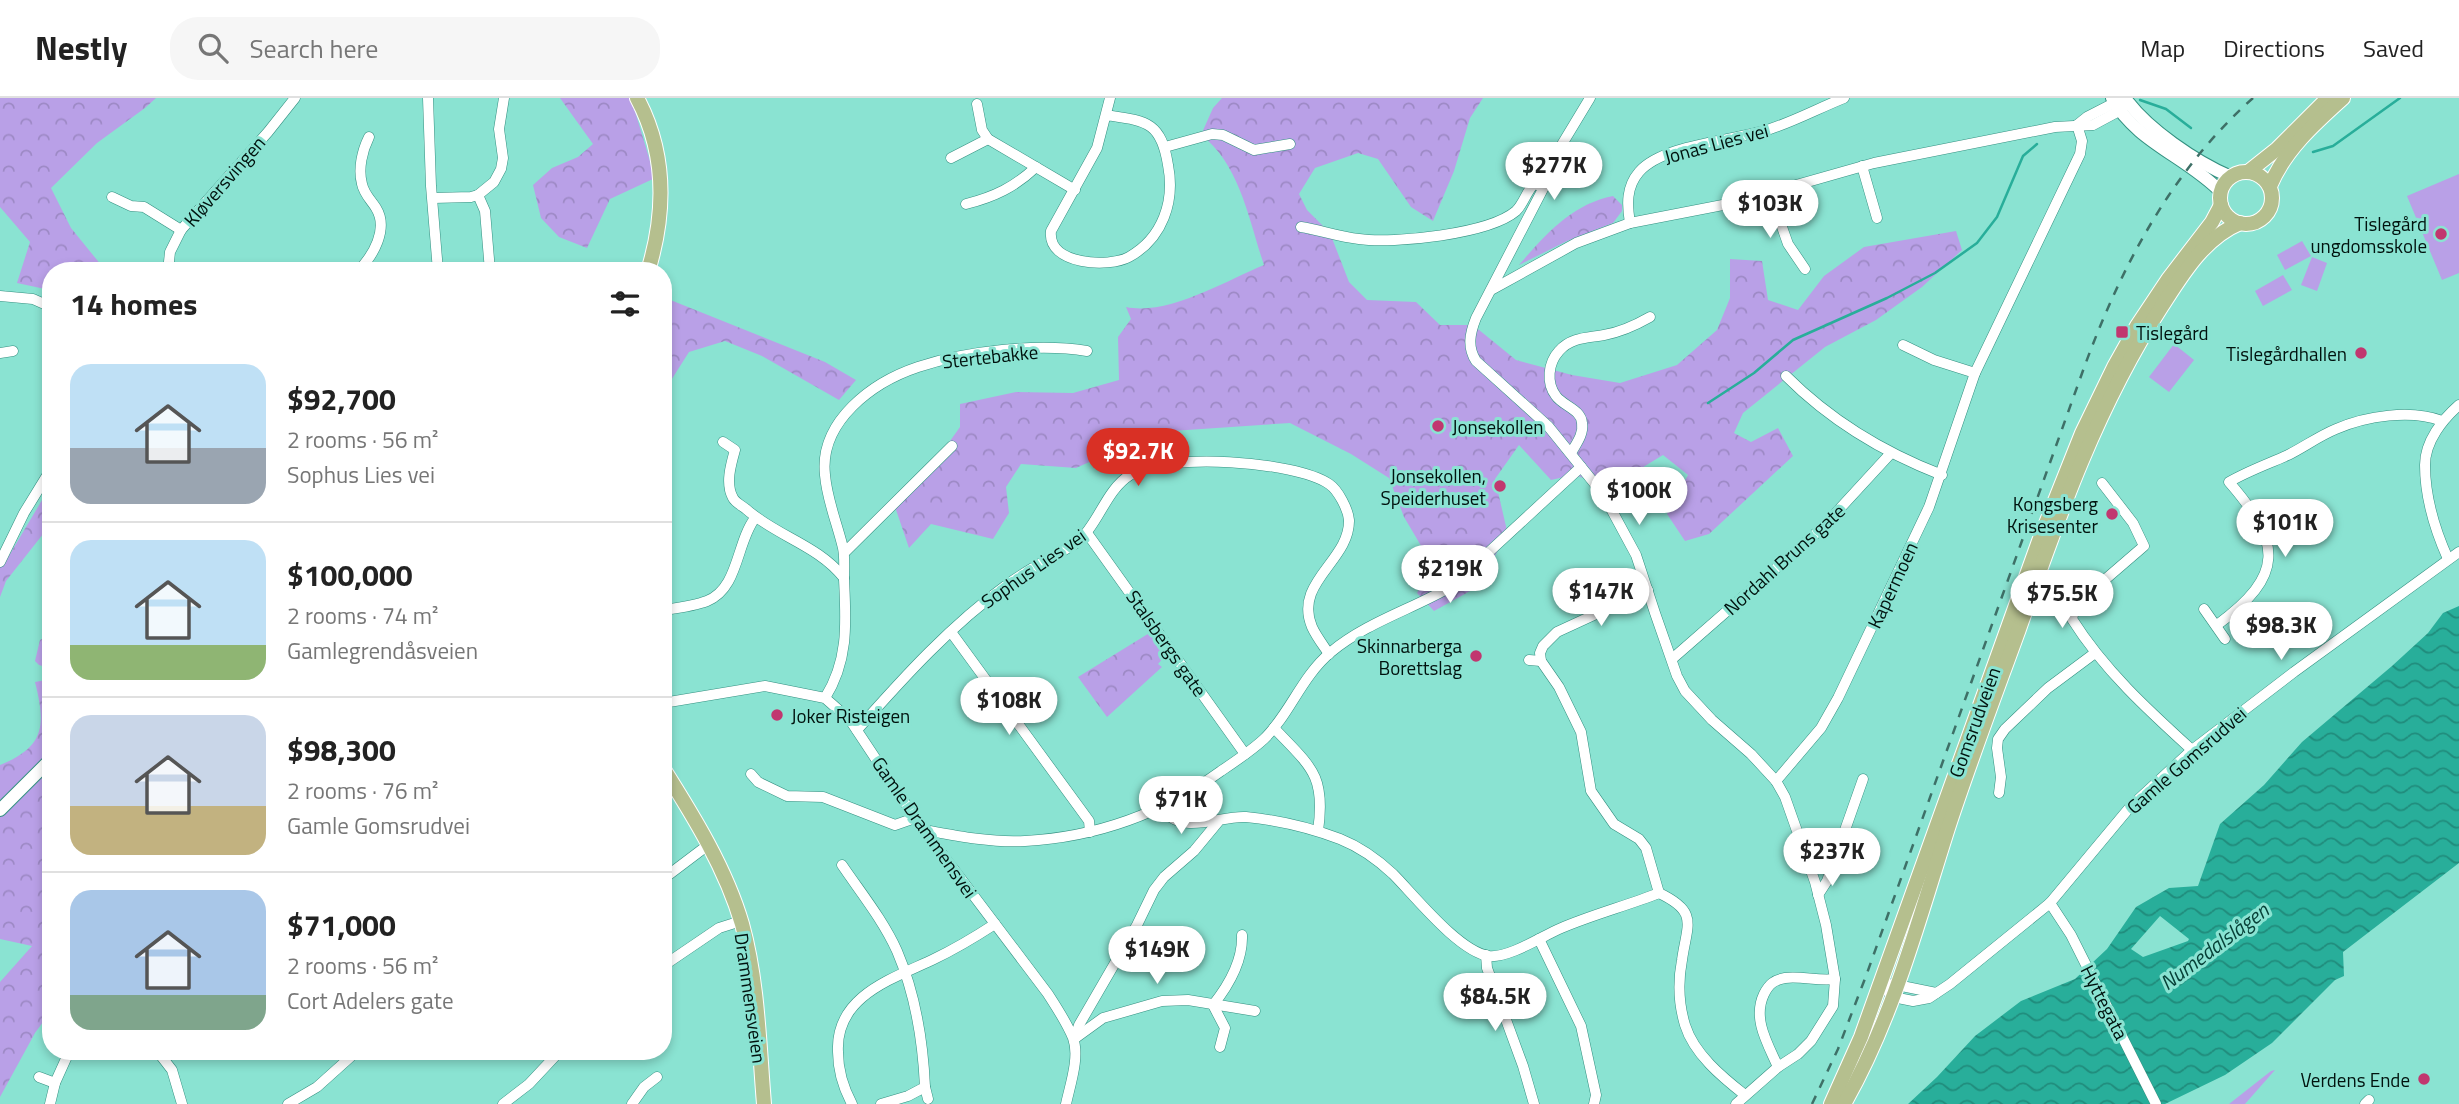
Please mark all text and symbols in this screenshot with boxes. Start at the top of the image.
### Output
search box [170,17,660,80]
text: Nestly [35,23,128,73]
icon: search [194,29,232,67]
text: Search here [250,29,378,68]
text: Map [2140,30,2185,66]
text: Directions [2223,30,2325,66]
text: Saved [2363,30,2424,66]
street label: Jonas Lies vei [1661,115,1771,171]
street label: Kløversvingen [176,129,272,233]
pin: $277K [1505,142,1603,202]
text: $277K [1521,147,1587,182]
pin: $103K [1721,180,1819,240]
text: $103K [1737,185,1803,220]
place label: Tislegård ungdomsskole [2310,209,2427,260]
marker: Tislegård ungdomsskole [2433,226,2449,242]
text: 14 homes [70,281,197,327]
icon: filters [606,285,644,323]
place label: Tislegård [2136,318,2209,347]
marker: Tislegård [2114,324,2130,340]
street label: Stertebakke [941,337,1039,375]
place label: Tislegårdhallen [2226,339,2347,368]
marker: Tislegårdhallen [2353,345,2369,361]
text: $92,700 [287,376,396,422]
icon: home [126,392,210,476]
place label: Jonsekollen [1452,412,1544,441]
marker: Jonsekollen [1430,418,1446,434]
text: 2 rooms · 56 m² [287,422,438,457]
pin: $92.7K [1081,428,1195,488]
text: $92.7K [1102,433,1174,468]
text: Sophus Lies vei [287,457,435,492]
place label: Jonsekollen, Speiderhuset [1380,461,1486,512]
pin: $100K [1590,468,1688,527]
text: $100K [1606,472,1672,507]
marker: Jonsekollen, Speiderhuset [1492,478,1508,494]
place label: Kongsberg Krisesenter [2007,489,2098,540]
street label: Nordahl Bruns gate [1717,497,1851,621]
pin: $101K [2236,500,2334,559]
text: $101K [2252,504,2318,539]
marker: Kongsberg Krisesenter [2104,506,2120,522]
street label: Sophus Lies vei [975,521,1091,615]
street label: Kapermoen [1859,537,1925,633]
pin: $219K [1401,546,1499,605]
text: $219K [1417,550,1483,585]
text: $100,000 [287,552,413,598]
icon: home [126,568,210,652]
pin: $147K [1552,568,1650,628]
pin: $75.5K [2005,570,2119,630]
text: $147K [1568,573,1634,608]
text: $75.5K [2026,575,2098,610]
street label: Stalsbergs gate [1120,584,1214,702]
text: 2 rooms · 74 m² [287,598,438,633]
pin: $98.3K [2224,602,2338,662]
text: $98.3K [2245,607,2317,642]
place label: Skinnarberga Borettslag [1357,631,1462,682]
text: Gamlegrendåsveien [287,633,478,668]
marker: Skinnarberga Borettslag [1468,648,1484,664]
street label: Gomsrudveien [1941,663,2007,781]
pin: $108K [960,678,1058,737]
text: $108K [976,682,1042,717]
street label: Gamle Gomsrudvei [2119,699,2253,821]
place label: Joker Risteigen [791,701,910,730]
marker: Joker Risteigen [769,707,785,723]
text: $98,300 [287,727,396,773]
icon: home [126,743,210,827]
street label: Gamle Drammensvei [865,750,985,904]
text: 2 rooms · 76 m² [287,773,438,808]
pin: $71K [1140,776,1222,836]
text: $71K [1155,781,1207,816]
text: Gamle Gomsrudvei [287,808,470,843]
pin: $237K [1783,828,1881,888]
text: $237K [1799,833,1865,868]
water label: Numedalslågen [2153,894,2276,998]
text: $71,000 [287,902,396,948]
icon: home [126,918,210,1002]
pin: $149K [1108,926,1206,986]
street label: Drammensveien [728,931,774,1065]
text: $149K [1124,931,1190,966]
text: 2 rooms · 56 m² [287,948,438,983]
street label: Hyttegata [2074,960,2136,1045]
pin: $84.5K [1438,974,1552,1033]
text: $84.5K [1459,978,1531,1013]
text: Cort Adelers gate [287,983,454,1018]
place label: Verdens Ende [2300,1065,2410,1094]
marker: Verdens Ende [2416,1071,2432,1087]

